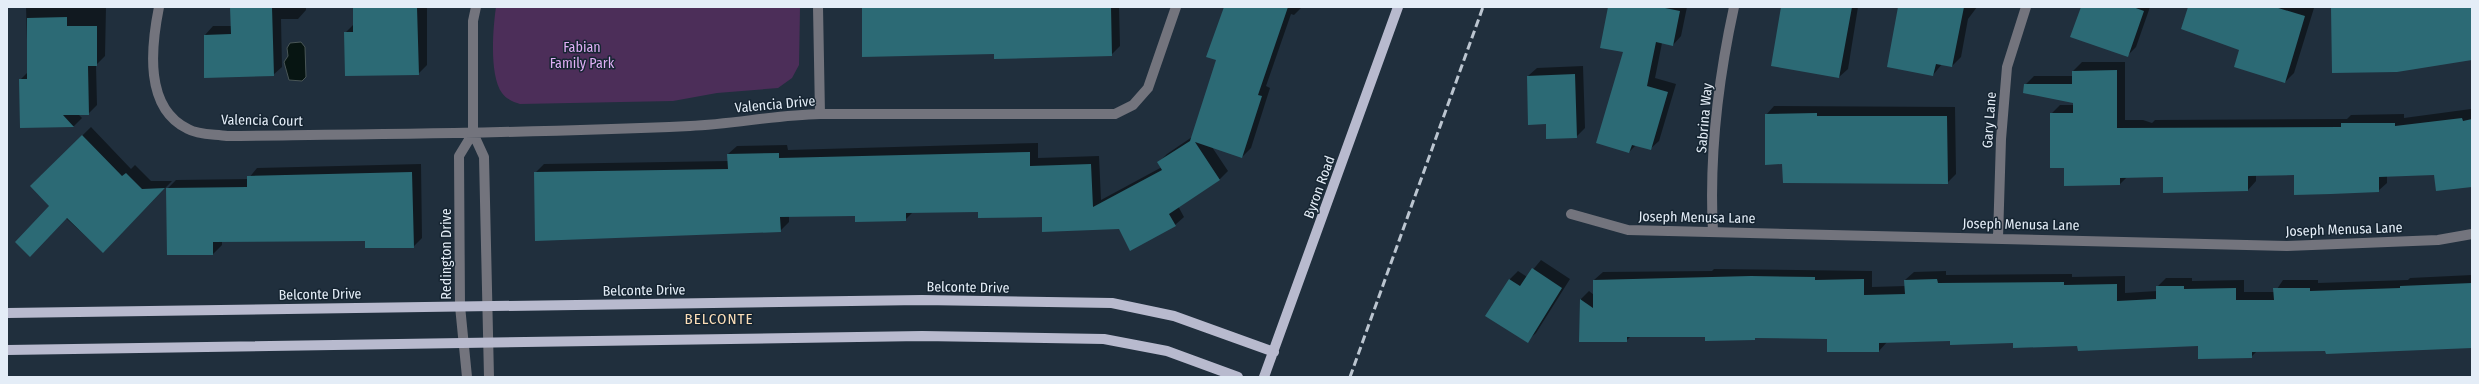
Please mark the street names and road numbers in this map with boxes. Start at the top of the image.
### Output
street label: Sabrina Way [1693,82,1716,154]
street label: Gary Lane [1979,91,2000,149]
street label: Valencia Drive [734,93,816,116]
street label: Valencia Court [221,111,303,130]
street label: Byron Road [1300,154,1339,221]
street label: Redington Drive [438,208,455,300]
street label: Joseph Menusa Lane [1638,208,1756,227]
street label: Joseph Menusa Lane [1962,215,2080,234]
street label: Joseph Menusa Lane [2285,219,2403,240]
street label: Belconte Drive [926,278,1010,297]
street label: Belconte Drive [602,281,686,300]
street label: Belconte Drive [278,285,362,304]

